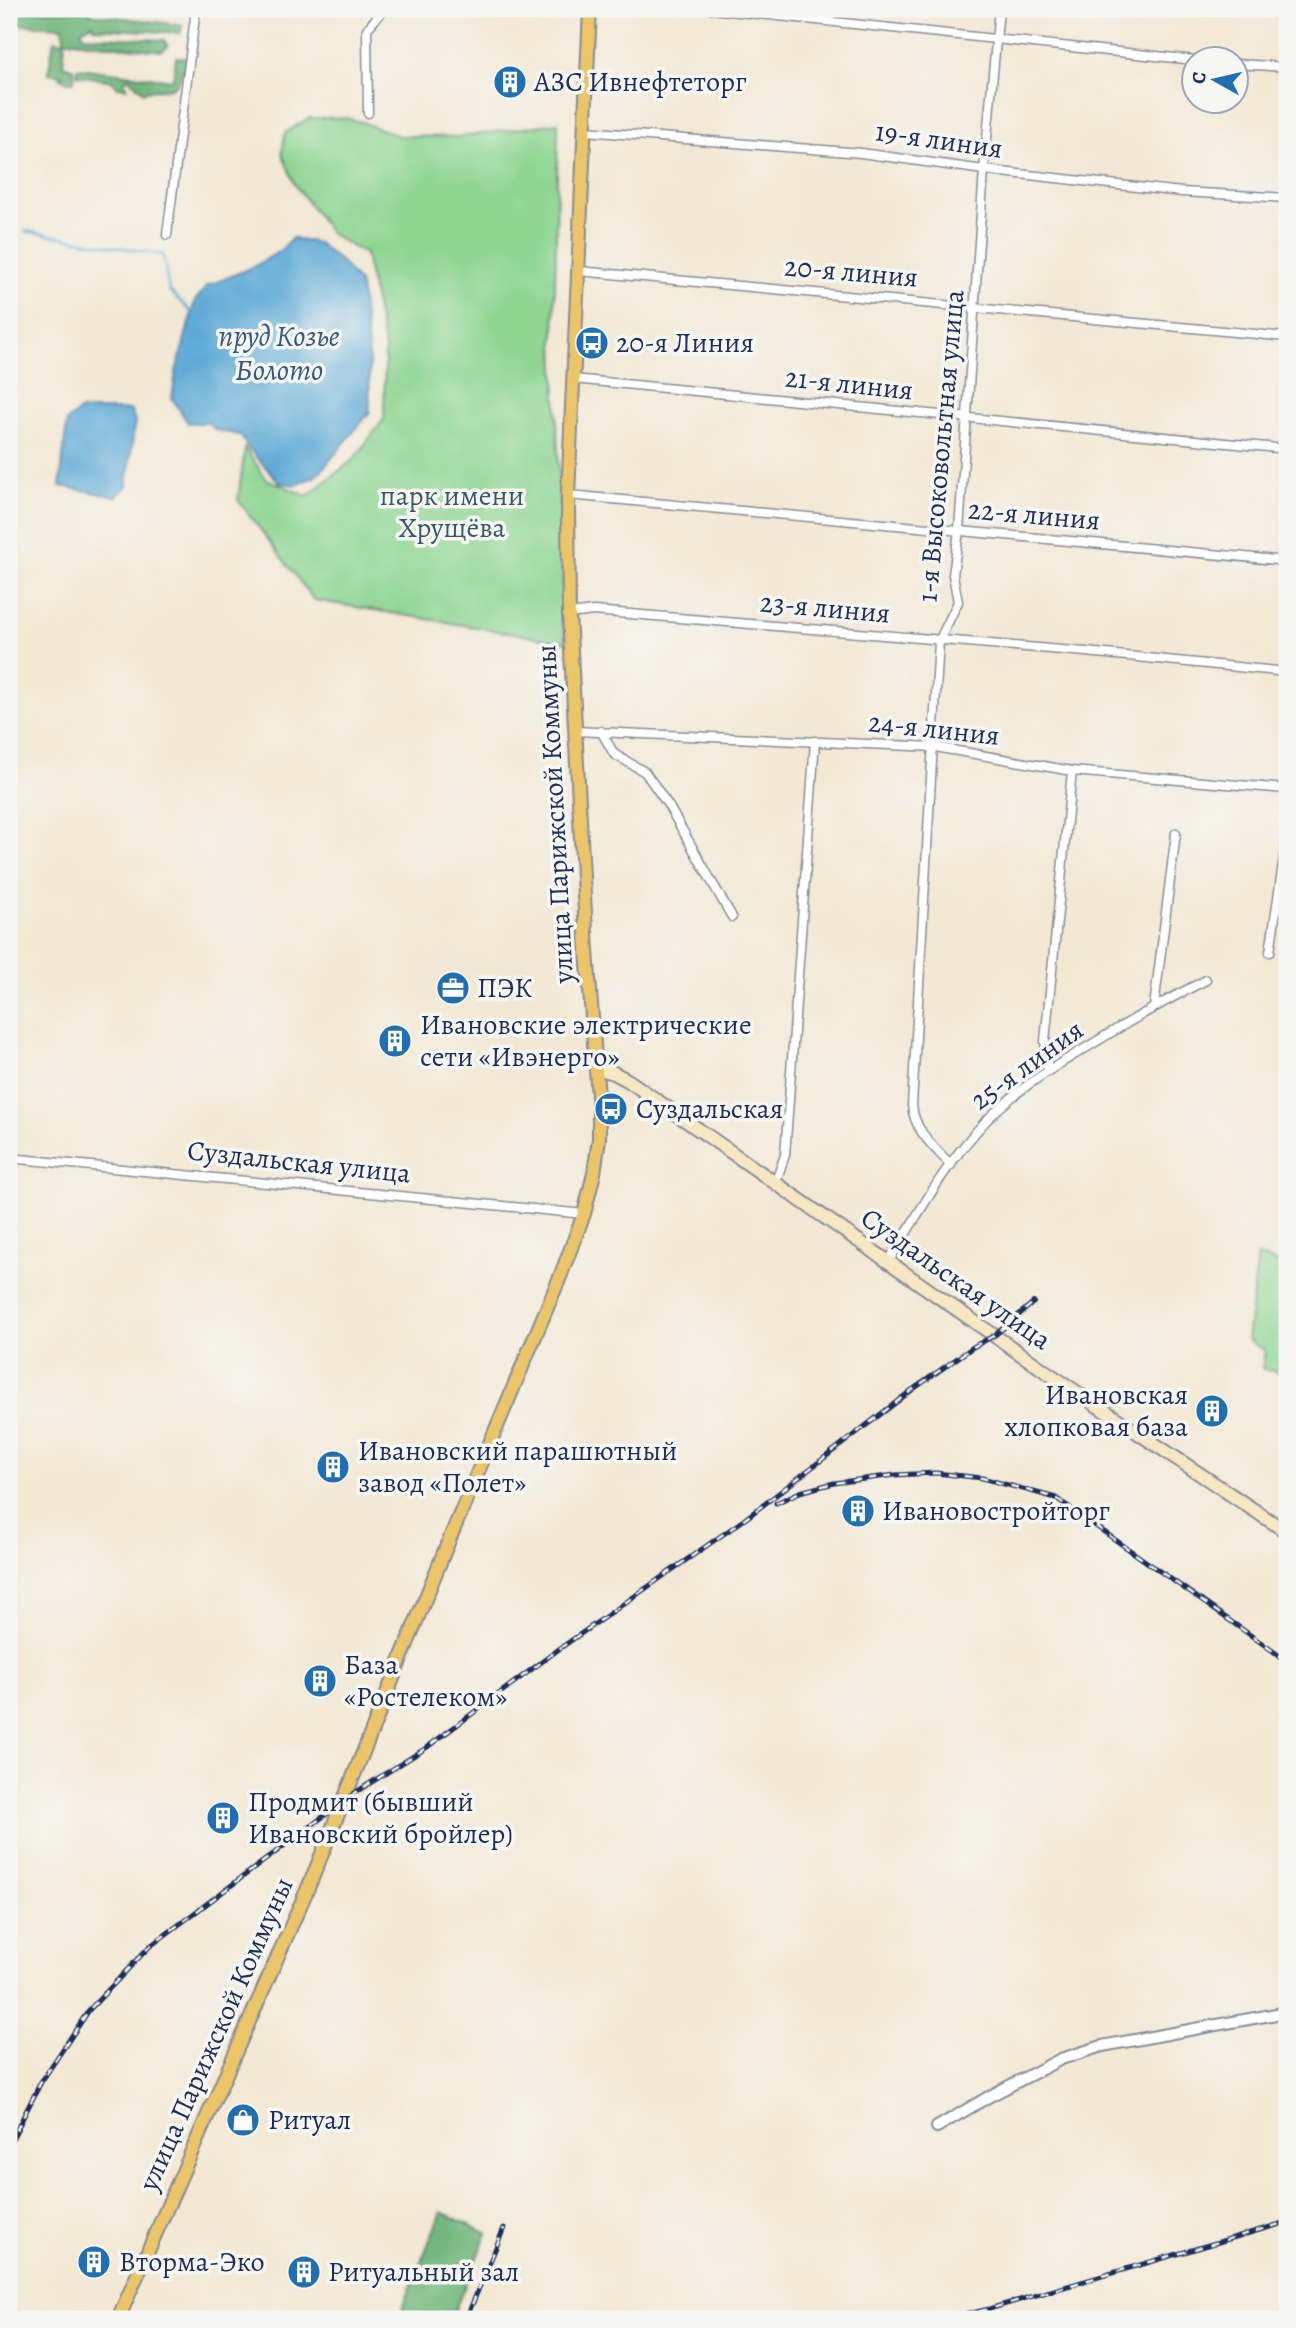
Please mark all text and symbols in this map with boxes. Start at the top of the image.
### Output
north arrow [1180,46,1250,116]
building icon: АЗС Ивнефтеторг [491,63,529,101]
place label: АЗС Ивнефтеторг [533,63,747,101]
text: С [1185,70,1213,85]
street label: 19-я линия [873,112,1005,168]
street label: 20-я линия [783,247,919,297]
street label: 1-я Высоковольтная улица [908,288,974,604]
water label: пруд Козье Болото [218,316,340,390]
bus stop icon: 20-я Линия [573,324,611,362]
place label: 20-я Линия [616,324,754,362]
street label: 21-я линия [783,358,915,410]
park label: парк имени Хрущёва [380,477,524,547]
street label: 22-я линия [966,490,1102,540]
street label: 23-я линия [758,583,892,633]
street label: улица Парижской Коммуны [527,643,583,986]
street label: 24-я линия [867,703,1001,755]
office icon: ПЭК [434,969,472,1007]
place label: ПЭК [477,969,532,1007]
place label: Ивановские электрические сети «Ивэнерго» [420,1006,752,1076]
street label: 25-я линия [963,1011,1091,1119]
building icon: Ивановские электрические сети «Ивэнерго» [376,1022,414,1060]
bus stop icon: Суздальская [592,1090,630,1128]
place label: Суздальская [636,1090,783,1128]
street label: Суздальская улица [185,1131,413,1193]
street label: Суздальская улица [853,1199,1059,1359]
place label: Ивановская хлопковая база [1004,1376,1188,1446]
building icon: Ивановская хлопковая база [1193,1392,1231,1430]
place label: Ивановский парашютный завод «Полет» [358,1432,677,1502]
building icon: Ивановский парашютный завод «Полет» [314,1448,352,1486]
building icon: Ивановостройторг [839,1492,877,1530]
place label: Ивановостройторг [882,1492,1110,1530]
place label: База «Ростелеком» [344,1646,507,1716]
building icon: База «Ростелеком» [301,1662,339,1700]
place label: Продмит (бывший Ивановский бройлер) [248,1783,513,1853]
building icon: Продмит (бывший Ивановский бройлер) [204,1799,242,1837]
street label: улица Парижской Коммуны [129,1871,302,2198]
shop icon: Ритуал [224,2101,262,2139]
place label: Ритуал [268,2101,351,2139]
building icon: Вторма-Эко [75,2243,113,2281]
place label: Вторма-Эко [119,2243,265,2281]
building icon: Ритуальный зал [285,2253,323,2291]
place label: Ритуальный зал [328,2253,519,2291]

